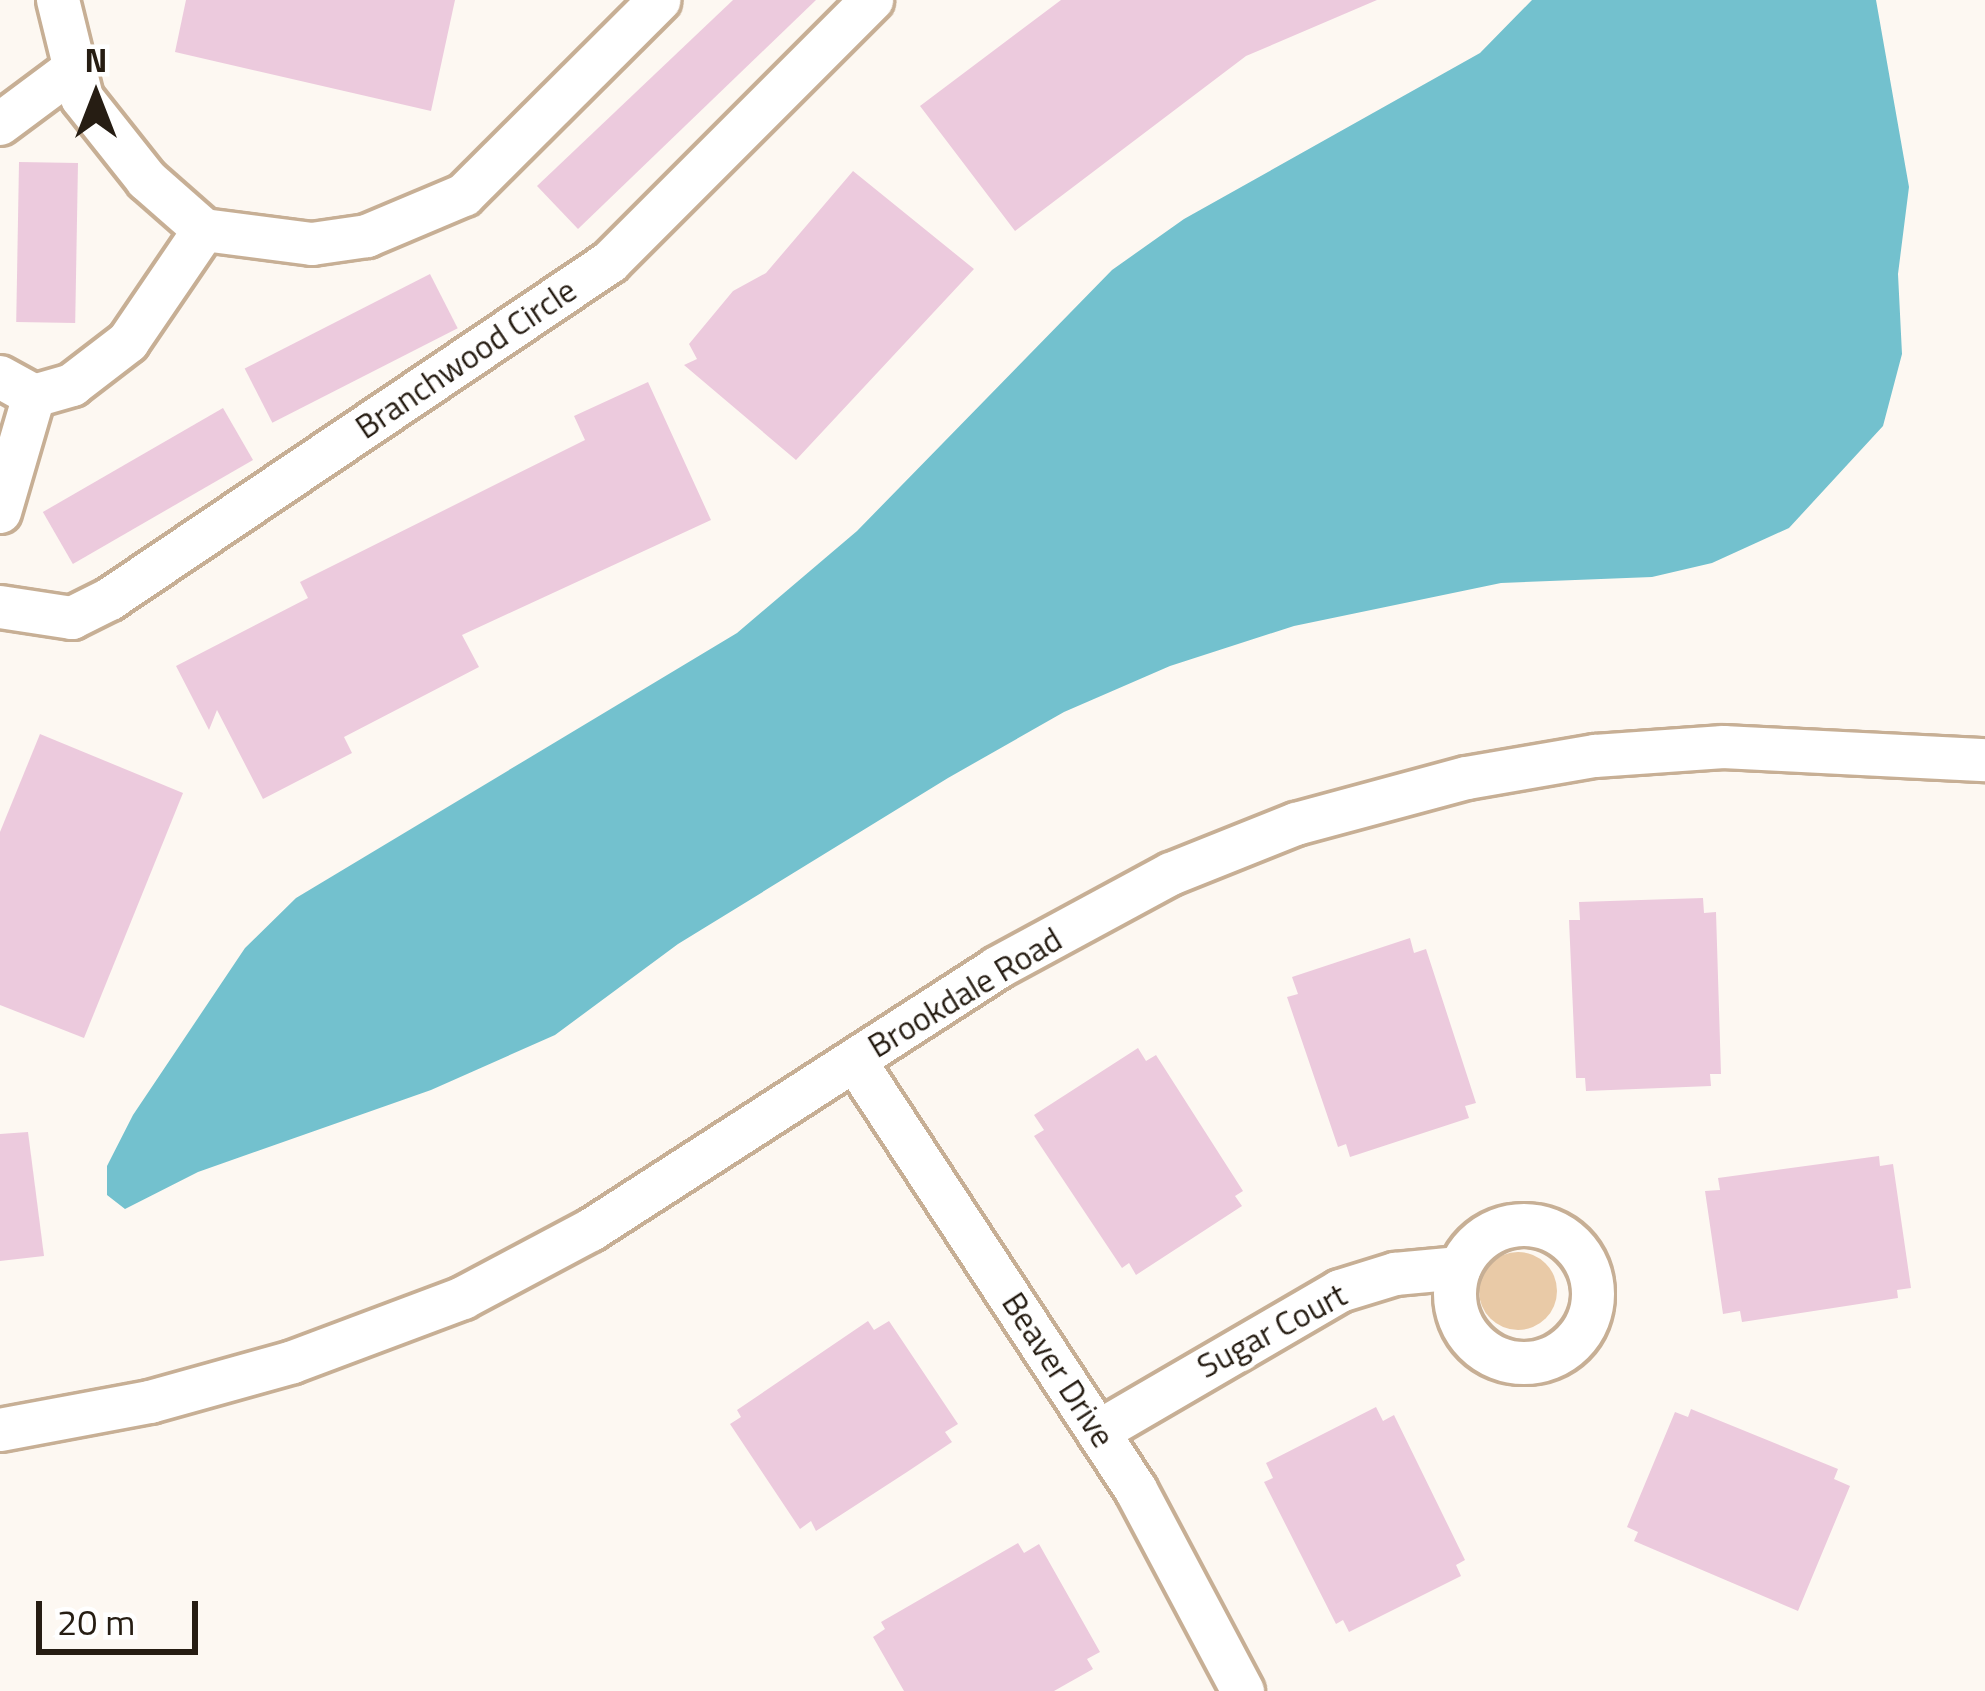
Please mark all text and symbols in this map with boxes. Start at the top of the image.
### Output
text: N [85,35,107,85]
north arrow [36,36,156,156]
street label: Branchwood Circle [348,271,584,447]
street label: Brookdale Road [861,920,1069,1066]
street label: Sugar Court [1191,1275,1353,1387]
street label: Beaver Drive [993,1285,1123,1455]
scale bar [42,1577,204,1651]
text: 20 m [57,1594,135,1649]

